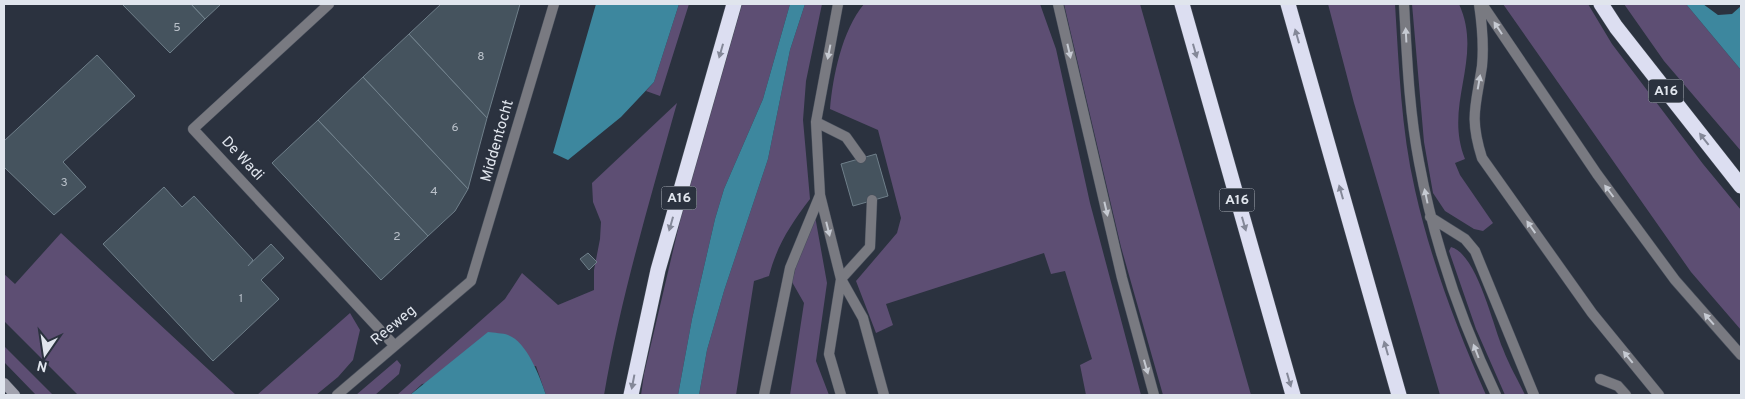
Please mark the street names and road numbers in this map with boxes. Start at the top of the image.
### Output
road number: A16 [1648,80,1684,102]
street label: Middentocht [477,98,519,184]
street label: De Wadi [217,133,267,185]
road number: A16 [662,187,696,210]
road number: A16 [1220,188,1254,212]
street label: Reeweg [368,302,420,350]

